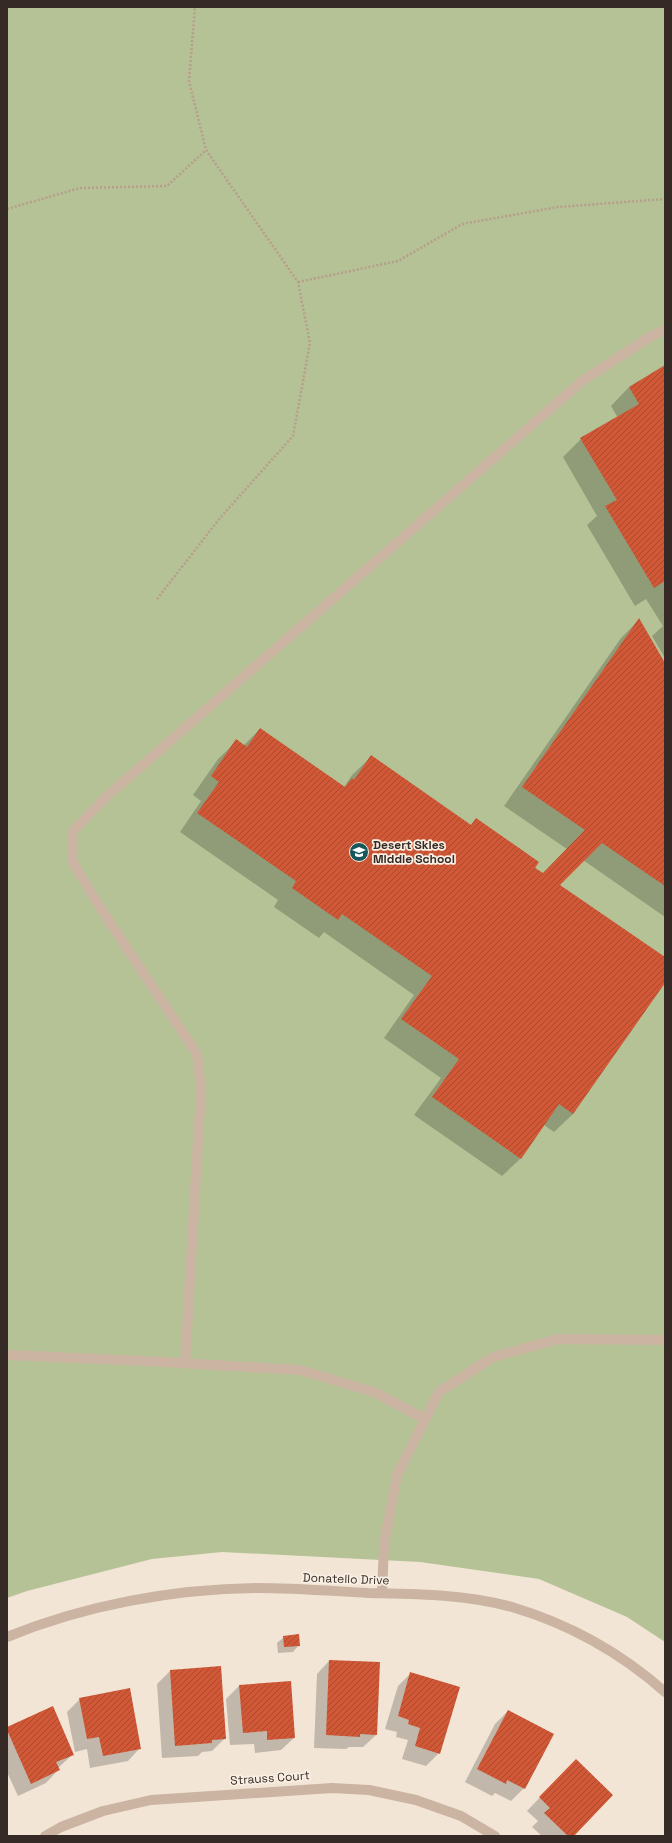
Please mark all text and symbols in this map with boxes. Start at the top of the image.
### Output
place label: Desert Skies Middle School [373,837,455,867]
school or university icon: Desert Skies Middle School [348,841,370,863]
street label: Donatello Drive [302,1569,390,1589]
street label: Strauss Court [230,1767,310,1789]

